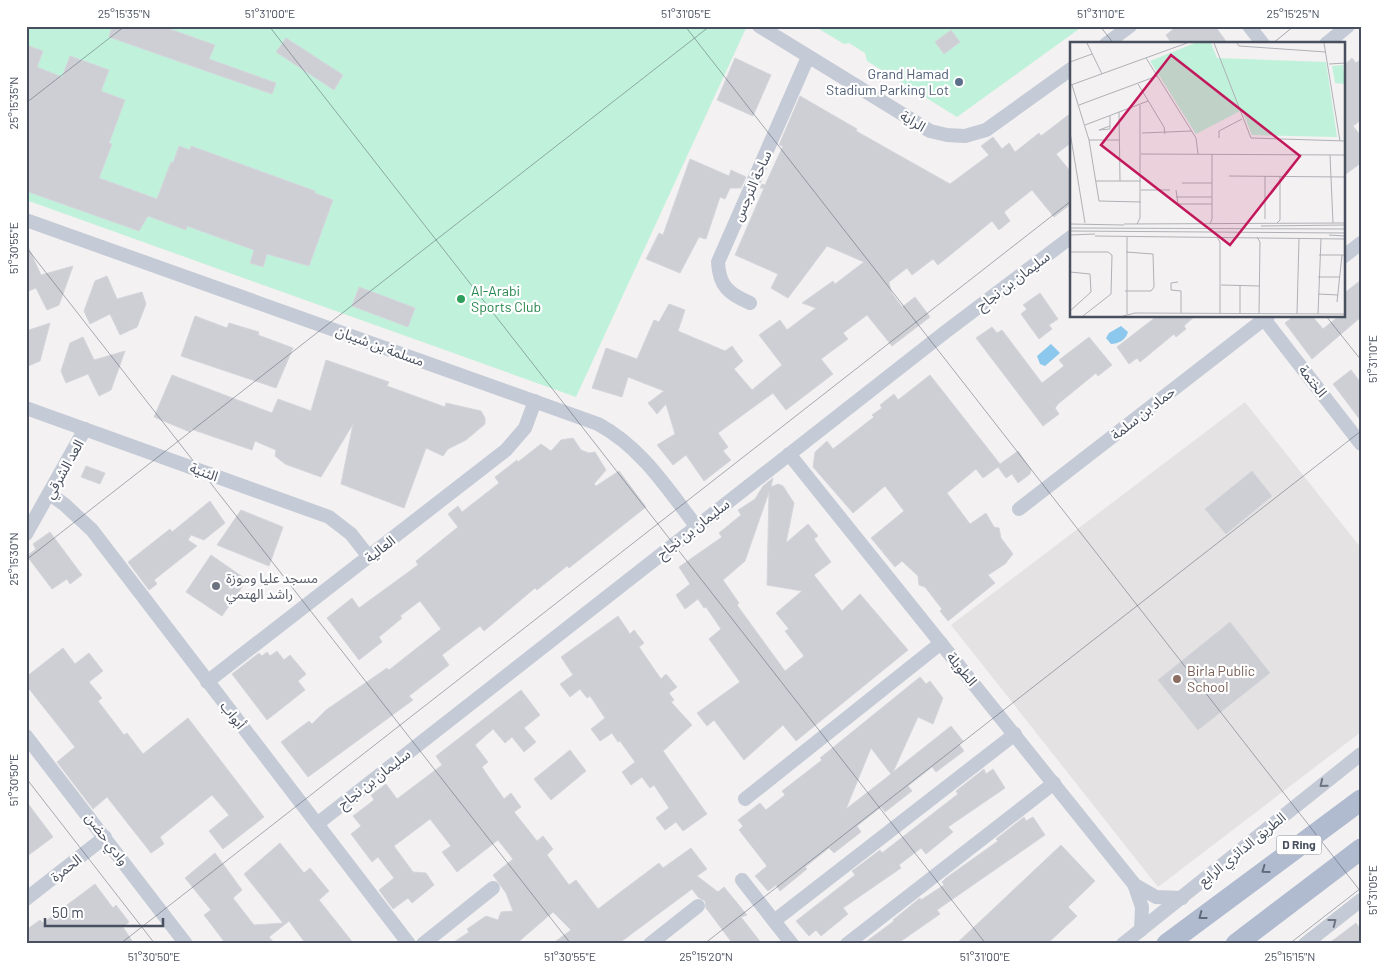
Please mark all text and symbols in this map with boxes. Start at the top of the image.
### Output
text: 25°15'35"N [98,6,150,20]
text: 51°31'00"E [245,6,295,20]
text: 51°31'05"E [661,6,711,20]
text: 51°31'10"E [1077,6,1125,20]
text: 25°15'25"N [1267,6,1320,20]
inset map [1070,42,1344,318]
place label: Grand Hamad Stadium Parking Lot [826,65,949,98]
marker: Grand Hamad Stadium Parking Lot [953,76,965,88]
text: 25°15'35"N [6,77,20,129]
street label: الراية [897,106,929,136]
street label: ساحة النرجس [728,148,776,224]
text: 51°30'55"E [6,222,20,274]
street label: سليمان بن نجاح [973,247,1055,316]
place label: Al-Arabi Sports Club [471,282,541,315]
marker: Al-Arabi Sports Club [455,293,467,305]
street label: مسلمة بن شيبان [333,322,427,370]
text: 51°31'10"E [1365,335,1379,383]
street label: الختمة [1296,361,1331,400]
street label: حماد بن سلمة [1107,382,1179,444]
street label: العد الشرقي [40,436,90,503]
street label: الثنية [188,459,221,485]
street label: سليمان بن نجاح [653,495,734,565]
street label: العالية [361,531,398,566]
text: 25°15'30"N [6,532,20,586]
place label: مسجد عليا وموزة راشد الهتمي [226,569,318,605]
marker: مسجد عليا وموزة راشد الهتمي [210,580,222,592]
street label: الطويلة [943,648,981,690]
place label: Birla Public School [1187,662,1255,695]
marker: Birla Public School [1171,673,1183,685]
street label: أبواب [216,697,250,733]
street label: سليمان بن نجاح [334,745,415,815]
text: 51°30'50"E [6,754,20,806]
one-way arrow [1320,779,1329,787]
street label: الطريق الدائري الرابع [1195,808,1291,892]
street label: وادي حضن [80,809,133,870]
road number: D Ring [1276,836,1322,854]
street label: الحمرة [47,850,85,886]
one-way arrow [1261,864,1271,873]
text: 51°31'05"E [1365,865,1379,915]
scale bar [45,895,162,927]
text: 50 m [52,903,84,921]
one-way arrow [1199,911,1208,919]
one-way arrow [1327,919,1337,928]
text: 51°30'50"E [128,949,180,963]
text: 51°30'55"E [544,949,596,963]
text: 25°15'20"N [679,949,733,963]
text: 51°31'00"E [960,949,1010,963]
text: 25°15'15"N [1265,949,1315,963]

